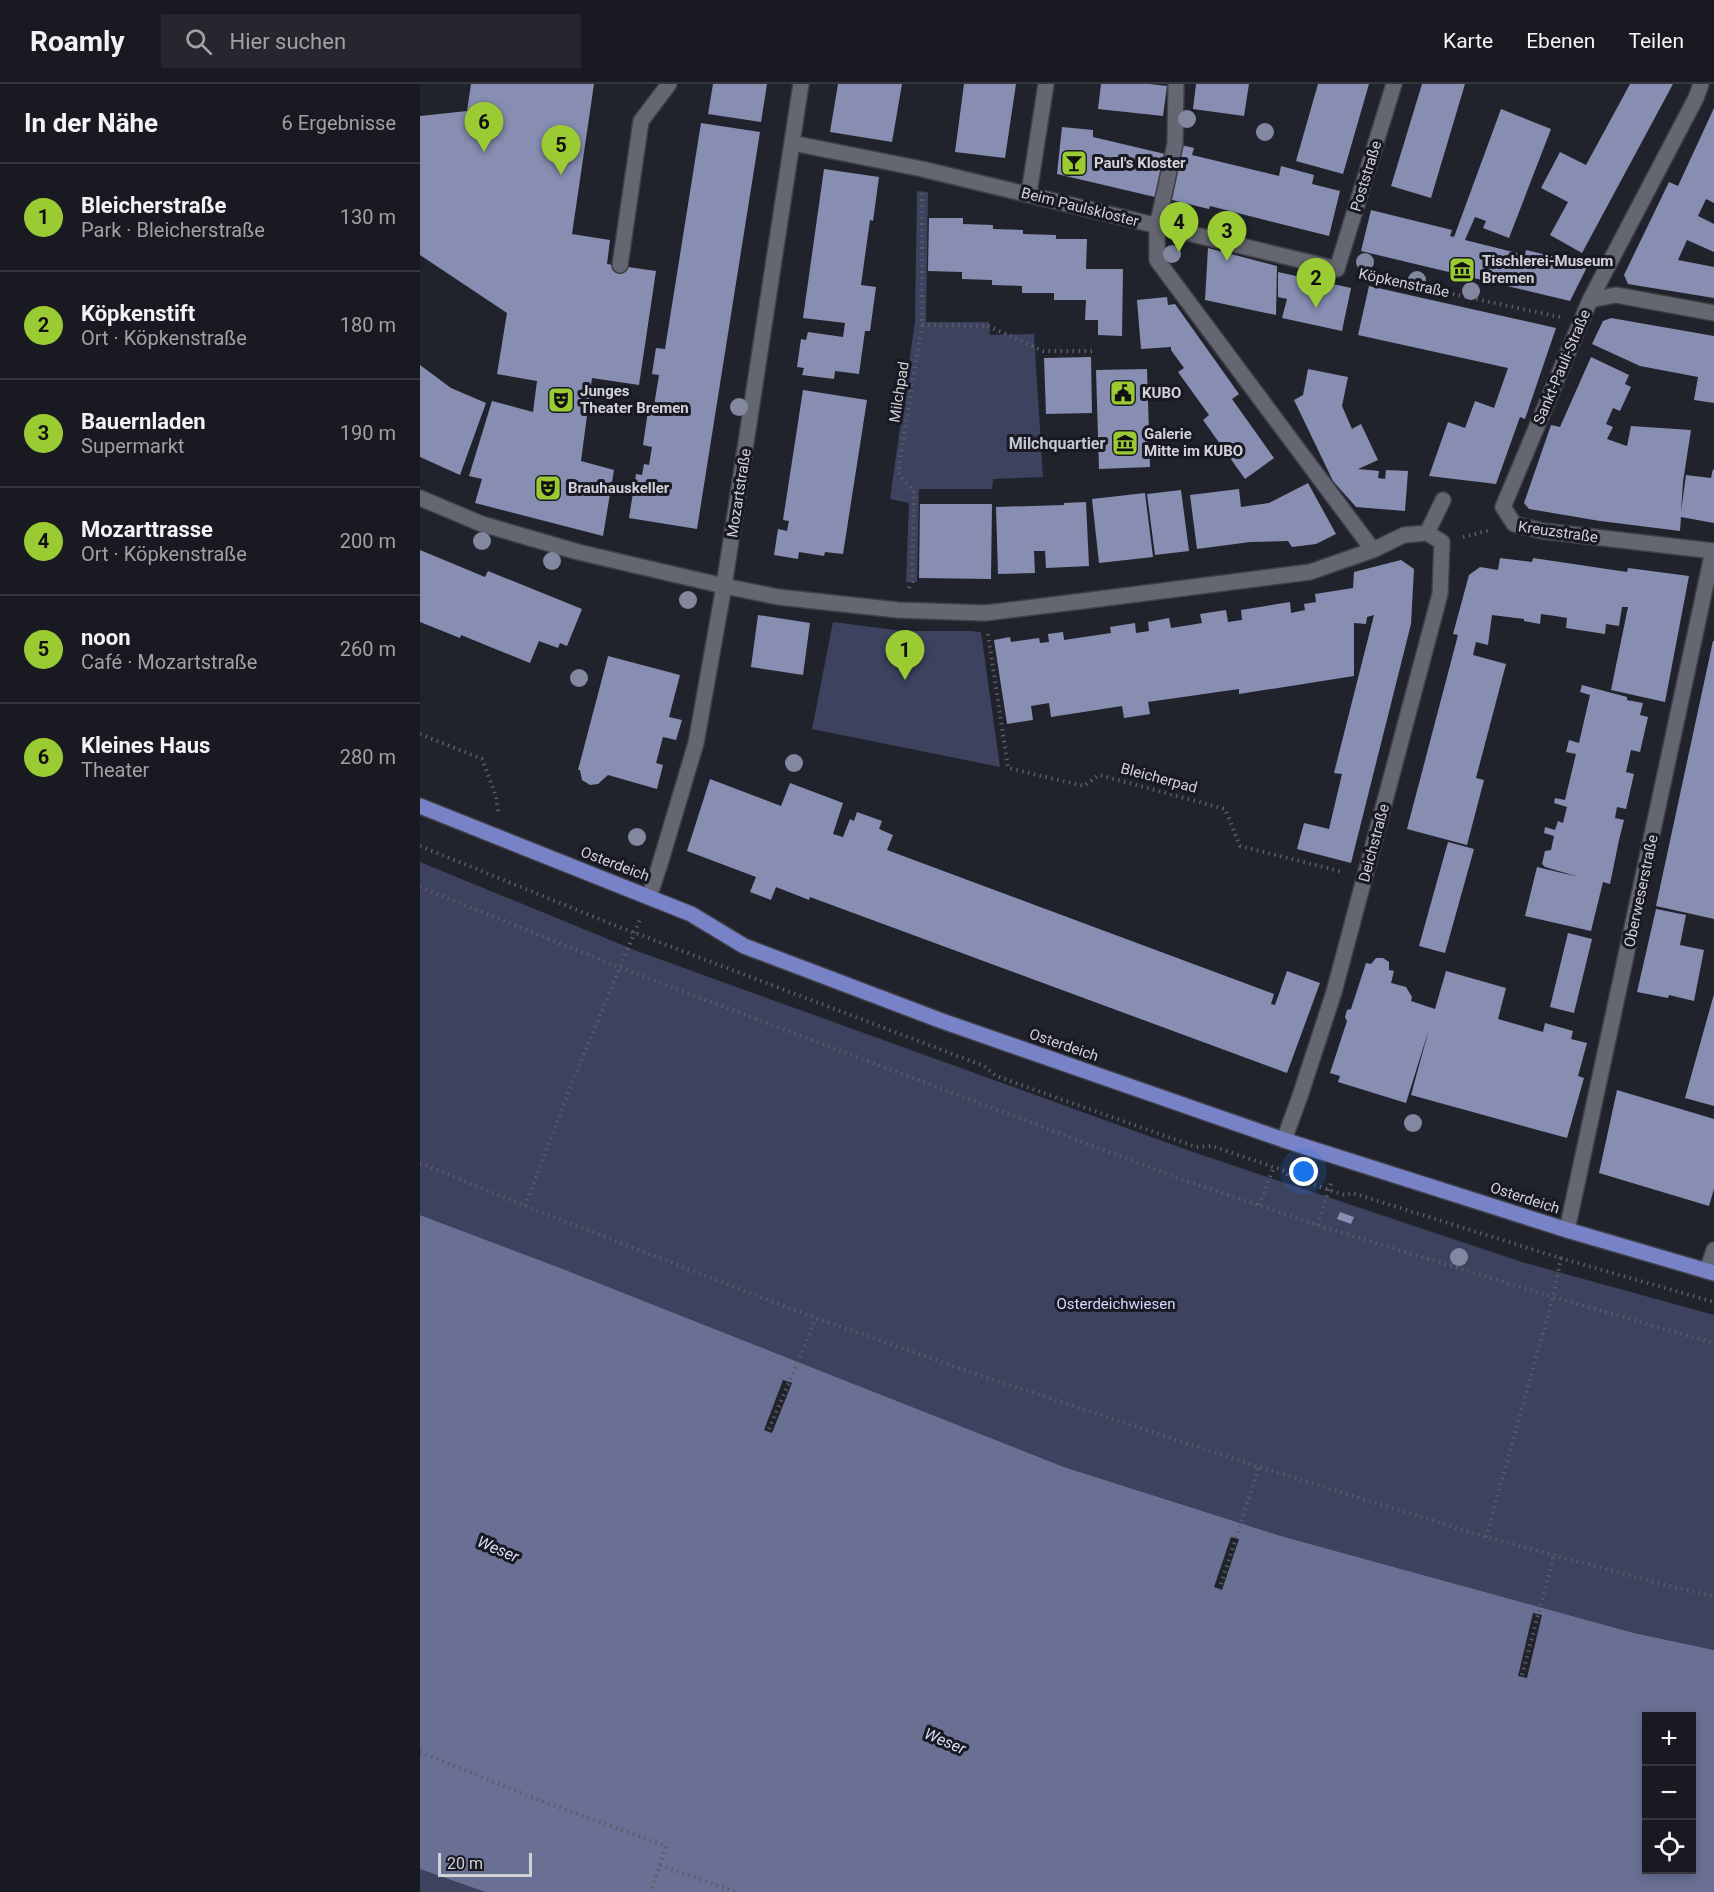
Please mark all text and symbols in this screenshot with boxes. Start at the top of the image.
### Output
search box [161,14,581,68]
text: Roamly [30,25,125,58]
icon: search [182,25,215,58]
text: Hier suchen [230,29,346,54]
text: Karte [1443,29,1493,53]
text: Ebenen [1526,29,1595,53]
text: Teilen [1628,29,1684,53]
pin: 6 [464,103,504,152]
text: In der Nähe [24,108,158,138]
text: 6 Ergebnisse [282,111,396,135]
pin: 5 [542,126,580,175]
street label: Poststraße [1347,138,1385,214]
bar icon: Paul's Kloster [1059,148,1089,178]
place label: Paul's Kloster [1094,154,1186,172]
street label: Beim Paulskloster [1019,184,1141,230]
text: Bleicherstraße [81,193,226,218]
pin: 4 [1160,202,1198,252]
text: 1 [38,205,49,229]
text: 130 m [340,205,396,229]
pin: 3 [1208,212,1246,261]
text: Park · Bleicherstraße [81,218,265,242]
place label: Tischlerei-Museum Bremen [1482,252,1613,287]
museum icon: Tischlerei-Museum Bremen [1447,255,1477,285]
pin: 2 [1296,258,1336,308]
street label: Köpkenstraße [1357,265,1451,301]
text: Köpkenstift [81,301,195,326]
street label: Sankt-Pauli-Straße [1530,307,1594,427]
text: 2 [38,313,49,337]
text: 180 m [340,313,396,337]
text: Ort · Köpkenstraße [81,326,247,350]
street label: Milchpad [885,360,913,424]
public building icon: KUBO [1108,378,1138,408]
place label: Junges Theater Bremen [580,382,689,417]
place label: KUBO [1142,384,1181,402]
theatre icon: Junges Theater Bremen [546,385,576,415]
text: Bauernladen [81,409,206,434]
text: 3 [38,421,49,445]
text: 190 m [340,421,396,445]
place label: Galerie Mitte im KUBO [1144,425,1243,460]
museum icon: Galerie Mitte im KUBO [1110,428,1140,458]
text: Supermarkt [81,434,184,458]
district label: Milchquartier [1009,434,1106,453]
street label: Mozartstraße [723,447,755,539]
theatre icon: Brauhauskeller [533,473,563,503]
place label: Brauhauskeller [568,479,670,497]
text: Mozarttrasse [81,517,213,542]
street label: Kreuzstraße [1517,517,1599,547]
text: 4 [38,529,49,553]
text: 200 m [340,529,396,553]
text: Ort · Köpkenstraße [81,542,247,566]
text: noon [81,625,131,650]
pin: 1 [886,630,924,680]
text: 5 [38,637,49,661]
text: 260 m [340,637,396,661]
text: Café · Mozartstraße [81,650,257,674]
text: Kleines Haus [81,733,210,758]
text: 6 [38,745,49,769]
text: 280 m [340,745,396,769]
text: Theater [81,758,149,782]
street label: Bleicherpad [1119,759,1199,797]
street label: Deichstraße [1355,802,1393,884]
street label: Oberweserstraße [1620,833,1662,949]
street label: Osterdeich [578,843,652,885]
street label: Osterdeich [1027,1025,1101,1065]
your location [1289,1157,1318,1186]
street label: Osterdeich [1488,1178,1562,1218]
park label: Osterdeichwiesen [1057,1295,1175,1313]
water label: Weser [474,1532,522,1566]
map controls [1642,1712,1696,1874]
button: + [1642,1712,1696,1766]
water label: Weser [921,1724,969,1758]
button: − [1642,1766,1696,1820]
button: locate [1642,1820,1696,1874]
scale bar [438,1850,532,1878]
text: 20 m [447,1854,483,1873]

